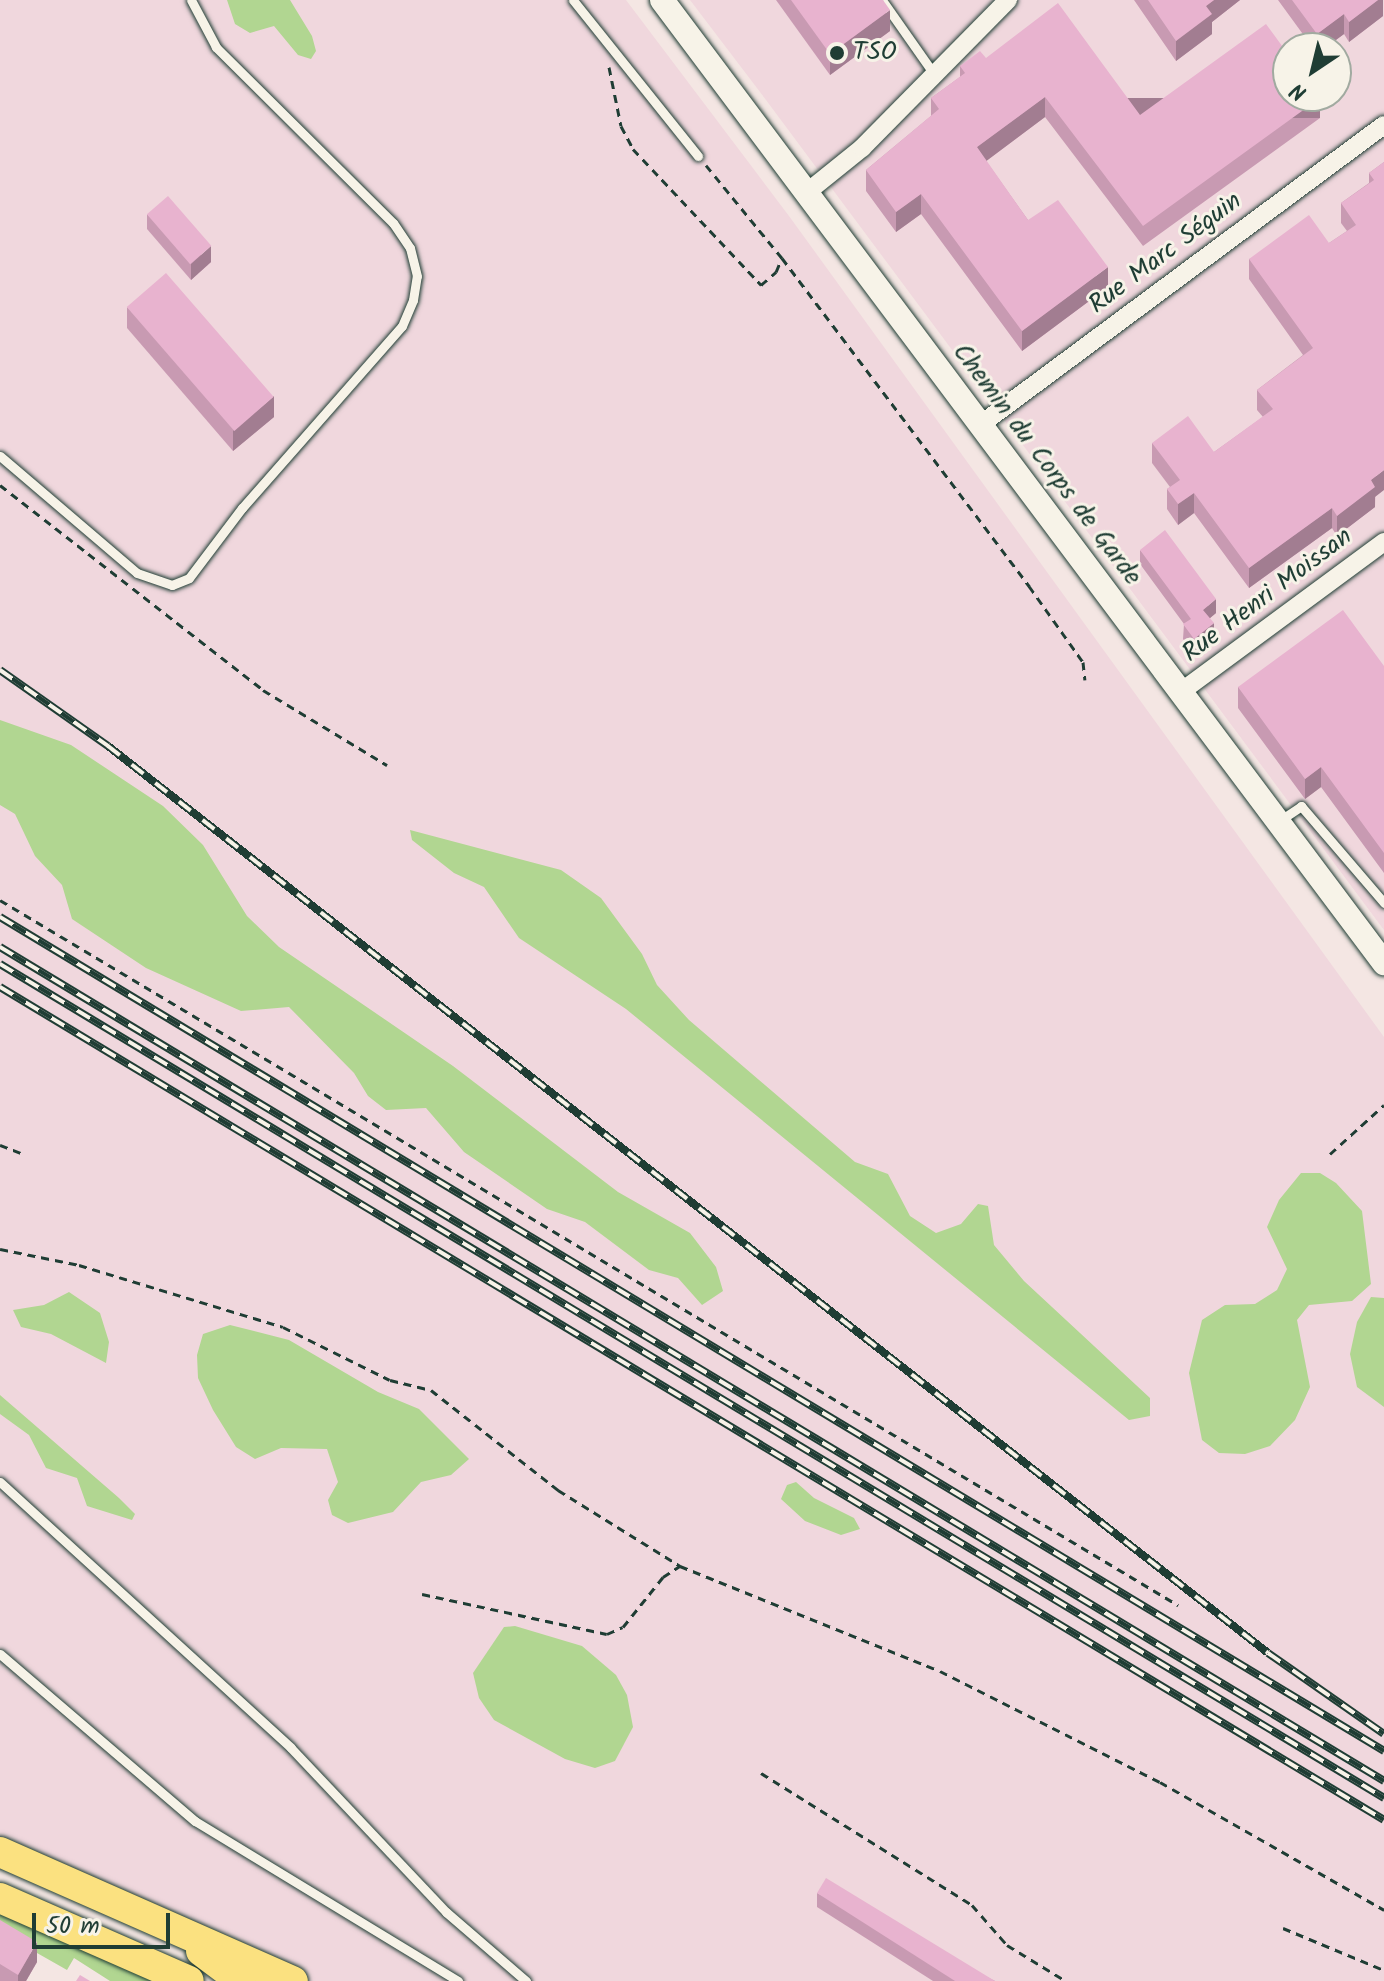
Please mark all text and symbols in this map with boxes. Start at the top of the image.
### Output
north arrow [1272,32,1352,112]
place label: TSO [853,37,897,69]
marker: TSO [828,44,846,62]
text: N [1283,72,1315,109]
street label: Rue Marc Séguin [1083,186,1249,322]
street label: Chemin du Corps de Garde [945,338,1147,592]
street label: Rue Henri Moissan [1177,522,1359,670]
scale bar [36,1897,174,1947]
text: 50 m [46,1907,100,1946]

